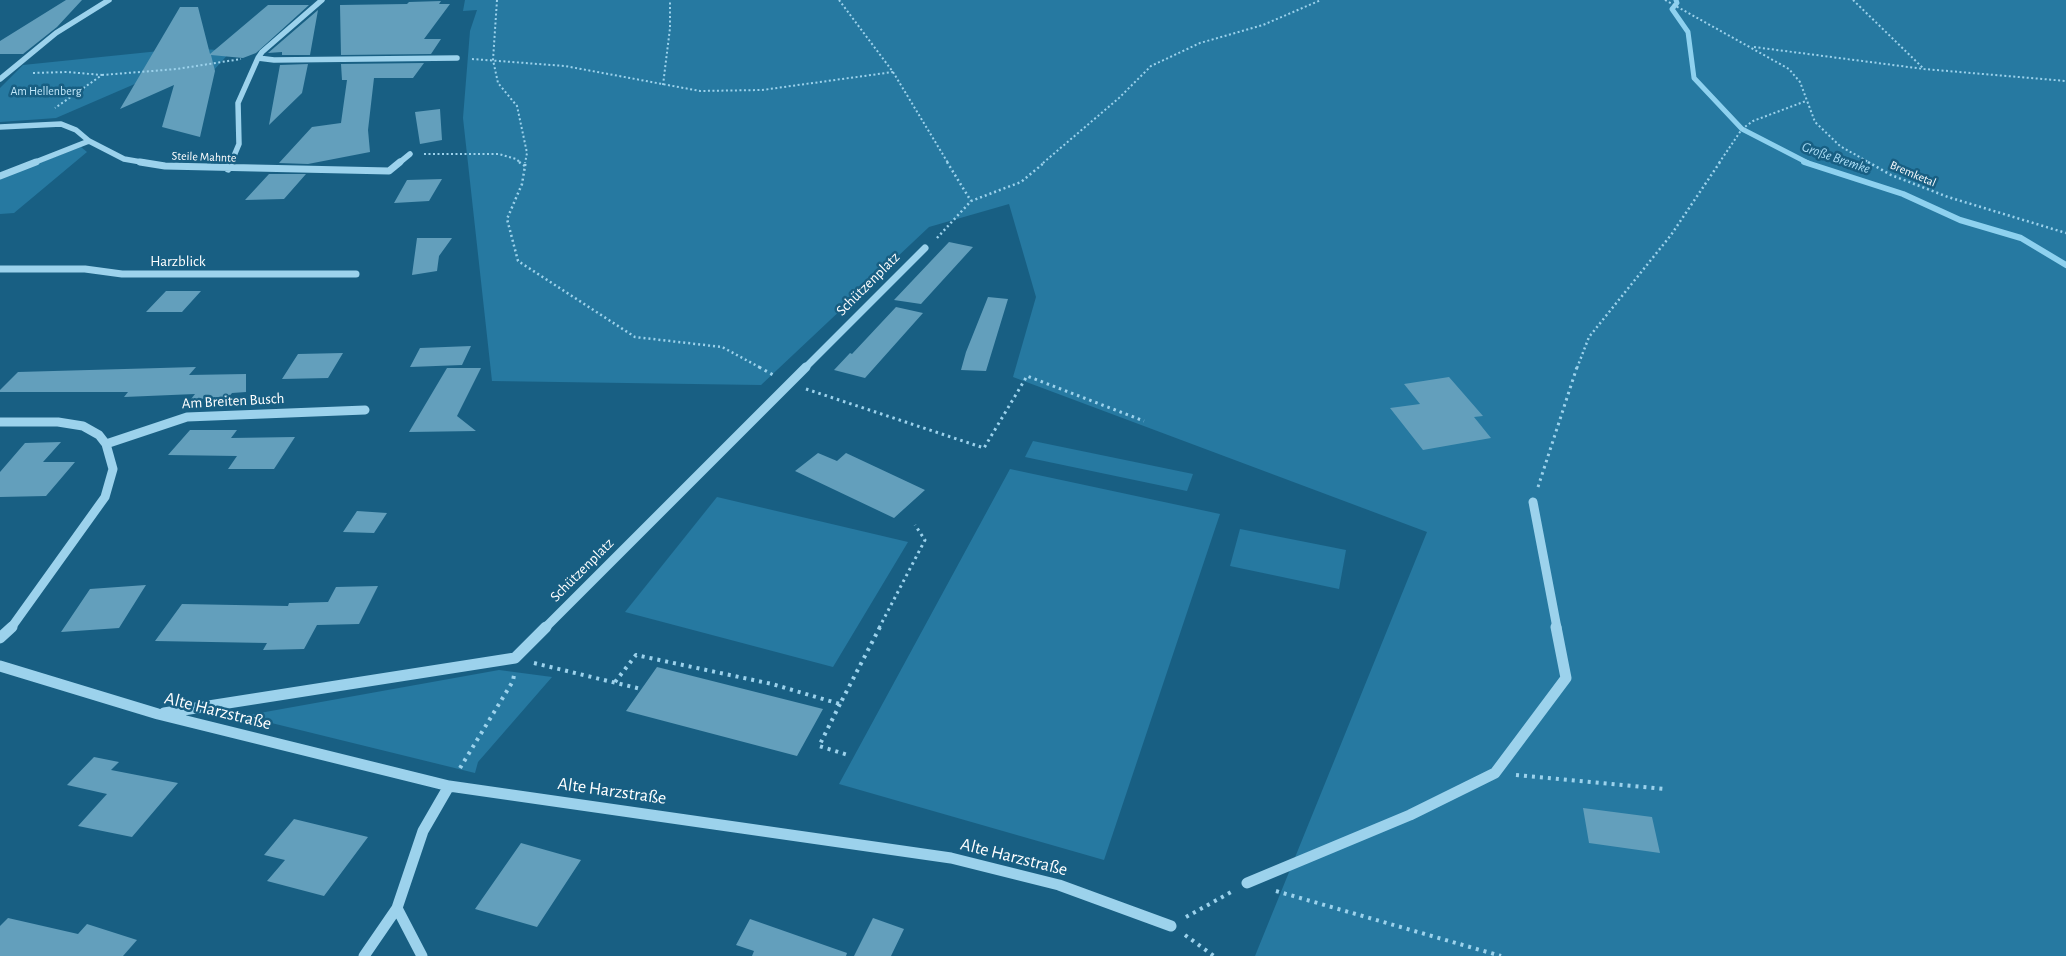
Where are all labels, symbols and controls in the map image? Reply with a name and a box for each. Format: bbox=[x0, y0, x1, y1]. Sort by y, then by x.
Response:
park label: Am Hellenberg bbox=[11, 84, 81, 98]
water label: Große Bremke bbox=[1800, 138, 1872, 178]
street label: Steile Mahnte bbox=[171, 149, 237, 165]
street label: Bremketal bbox=[1888, 158, 1938, 190]
street label: Schützenplatz bbox=[832, 248, 904, 320]
street label: Harzblick bbox=[150, 252, 206, 270]
street label: Am Breiten Busch bbox=[181, 389, 285, 413]
street label: Schützenplatz bbox=[546, 534, 618, 606]
street label: Alte Harzstraße bbox=[162, 687, 274, 735]
street label: Alte Harzstraße bbox=[556, 773, 668, 809]
street label: Alte Harzstraße bbox=[958, 833, 1070, 881]

